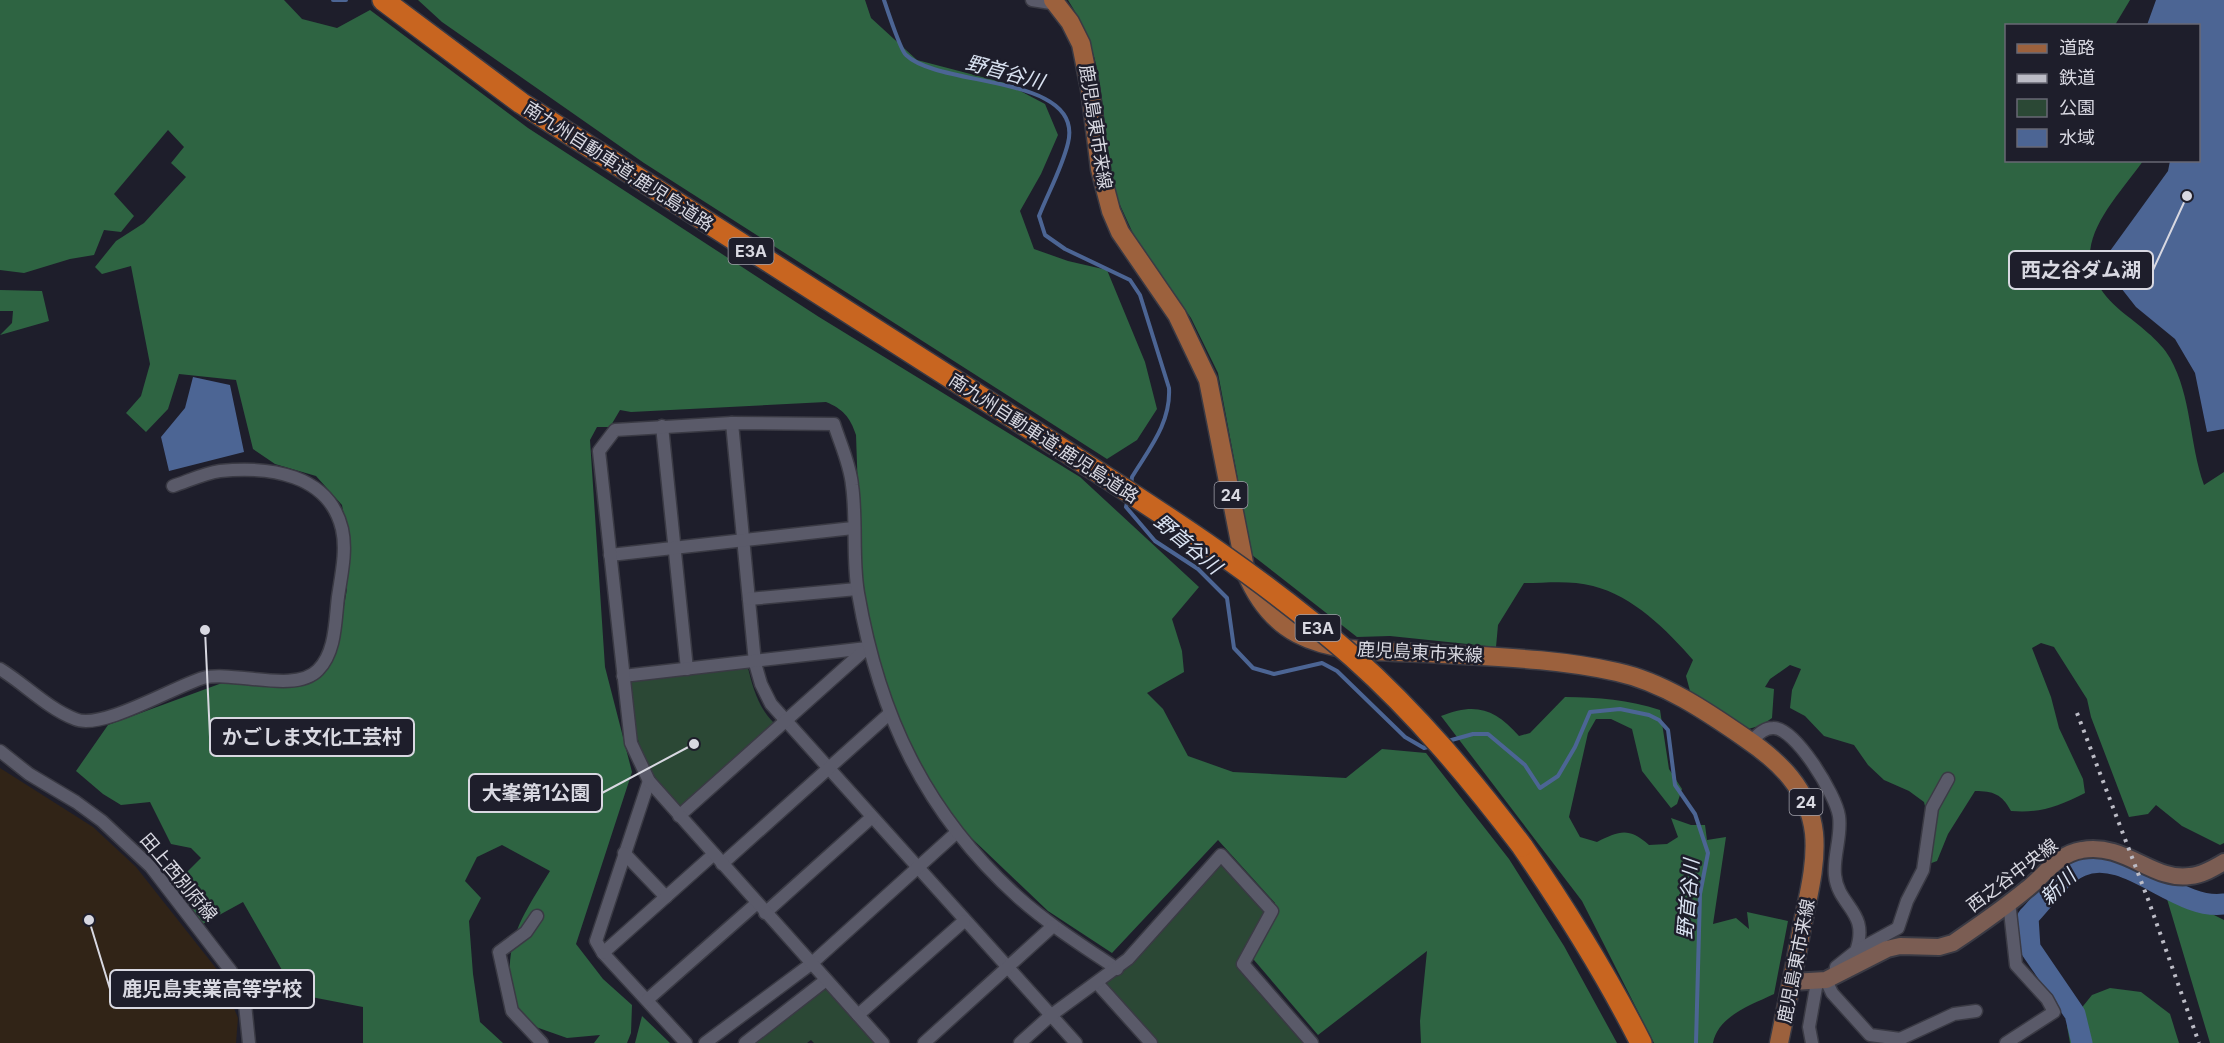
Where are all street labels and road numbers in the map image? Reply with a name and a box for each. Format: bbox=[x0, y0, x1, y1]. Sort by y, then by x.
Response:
street label: 鹿児島東市来線 bbox=[1076, 63, 1116, 191]
street label: 南九州自動車道;鹿児島道路 bbox=[520, 97, 718, 235]
road number: E3A bbox=[728, 238, 774, 264]
street label: 南九州自動車道;鹿児島道路 bbox=[945, 369, 1143, 507]
road number: 24 bbox=[1214, 482, 1248, 508]
road number: E3A bbox=[1296, 615, 1340, 641]
street label: 鹿児島東市来線 bbox=[1357, 638, 1483, 666]
road number: 24 bbox=[1790, 789, 1822, 815]
street label: 田上西別府線 bbox=[136, 829, 222, 925]
street label: 西之谷中央線 bbox=[1963, 834, 2061, 916]
street label: 鹿児島東市来線 bbox=[1774, 897, 1818, 1025]

